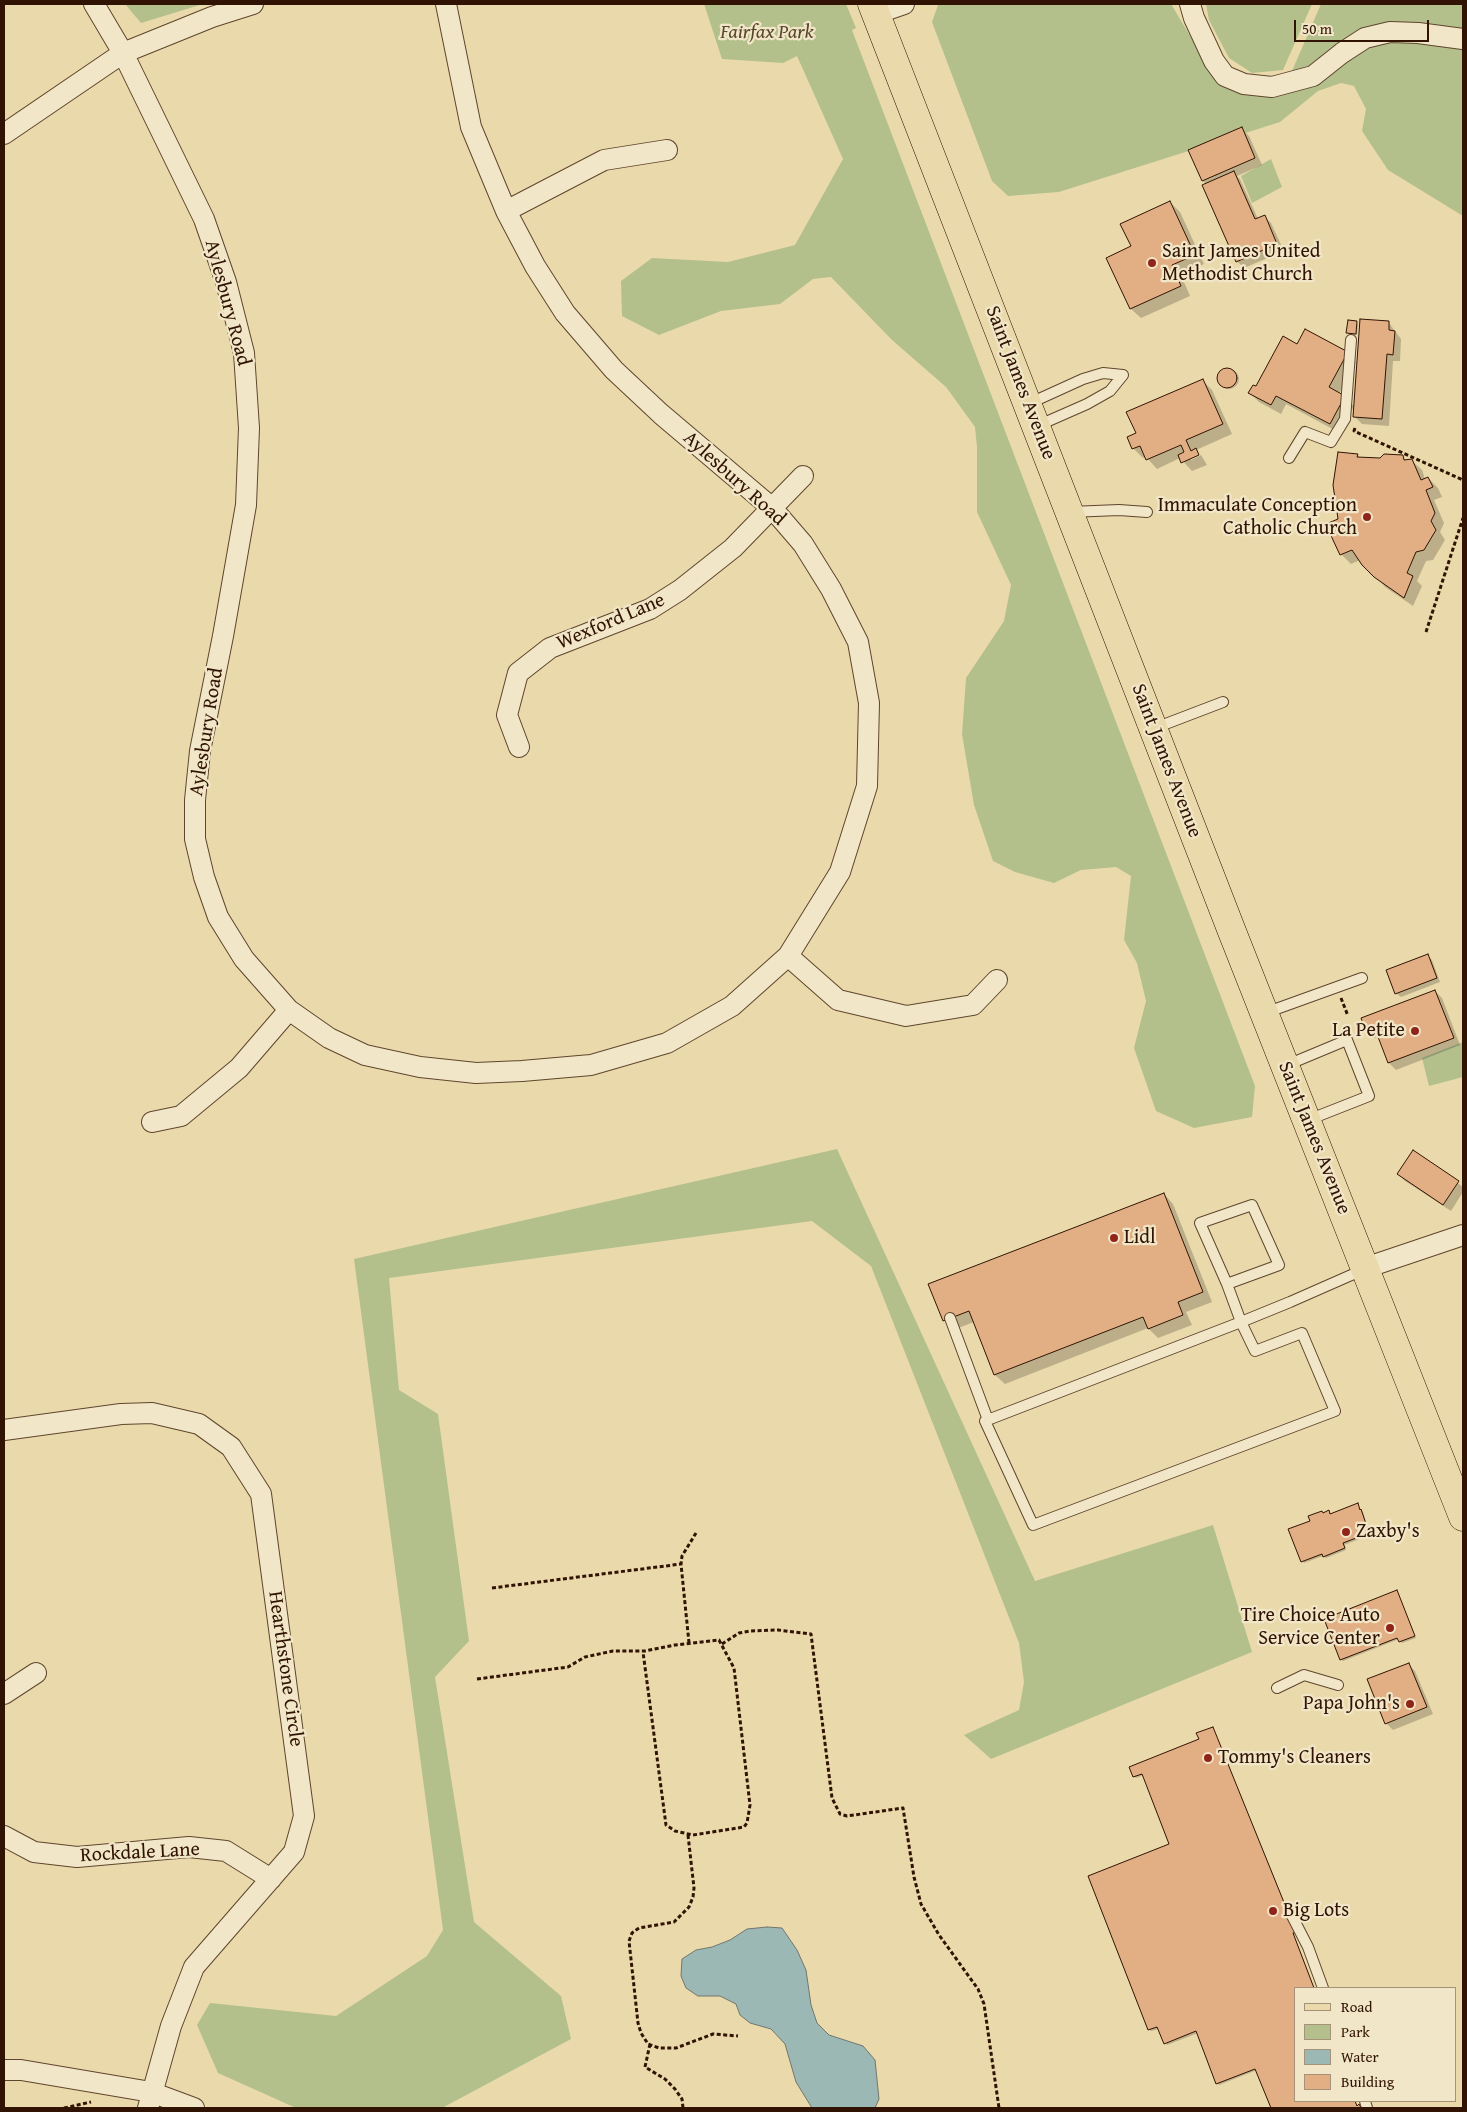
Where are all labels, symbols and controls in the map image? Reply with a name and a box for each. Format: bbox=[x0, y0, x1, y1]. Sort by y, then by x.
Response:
scale bar bbox=[1297, 10, 1432, 42]
text: 50 m bbox=[1302, 18, 1332, 39]
park label: Fairfax Park bbox=[720, 21, 814, 45]
street label: Aylesbury Road bbox=[199, 237, 255, 369]
place label: Saint James United Methodist Church bbox=[1162, 240, 1320, 287]
marker: Saint James United Methodist Church bbox=[1146, 257, 1158, 269]
street label: Saint James Avenue bbox=[980, 303, 1060, 463]
street label: Aylesbury Road bbox=[678, 427, 790, 531]
place label: Immaculate Conception Catholic Church bbox=[1158, 494, 1357, 541]
marker: Immaculate Conception Catholic Church bbox=[1361, 511, 1373, 523]
street label: Wexford Lane bbox=[553, 588, 669, 656]
street label: Aylesbury Road bbox=[185, 666, 229, 798]
street label: Saint James Avenue bbox=[1126, 681, 1206, 841]
place label: La Petite bbox=[1332, 1019, 1405, 1043]
marker: La Petite bbox=[1409, 1025, 1421, 1037]
street label: Saint James Avenue bbox=[1272, 1058, 1356, 1218]
place label: Lidl bbox=[1124, 1226, 1156, 1250]
marker: Lidl bbox=[1108, 1232, 1120, 1244]
place label: Zaxby's bbox=[1356, 1520, 1420, 1544]
marker: Zaxby's bbox=[1340, 1526, 1352, 1538]
street label: Hearthstone Circle bbox=[262, 1590, 308, 1748]
place label: Tire Choice Auto Service Center bbox=[1241, 1604, 1380, 1651]
marker: Tire Choice Auto Service Center bbox=[1384, 1622, 1396, 1634]
place label: Papa John's bbox=[1303, 1692, 1400, 1716]
marker: Papa John's bbox=[1404, 1698, 1416, 1710]
place label: Tommy's Cleaners bbox=[1218, 1746, 1371, 1770]
marker: Tommy's Cleaners bbox=[1202, 1752, 1214, 1764]
street label: Rockdale Lane bbox=[80, 1838, 200, 1868]
place label: Big Lots bbox=[1283, 1899, 1349, 1923]
marker: Big Lots bbox=[1267, 1905, 1279, 1917]
legend bbox=[1294, 1987, 1457, 2102]
text: Road bbox=[1341, 1996, 1372, 2017]
text: Park bbox=[1341, 2021, 1370, 2042]
text: Water bbox=[1341, 2046, 1379, 2067]
text: Building bbox=[1341, 2071, 1394, 2092]

